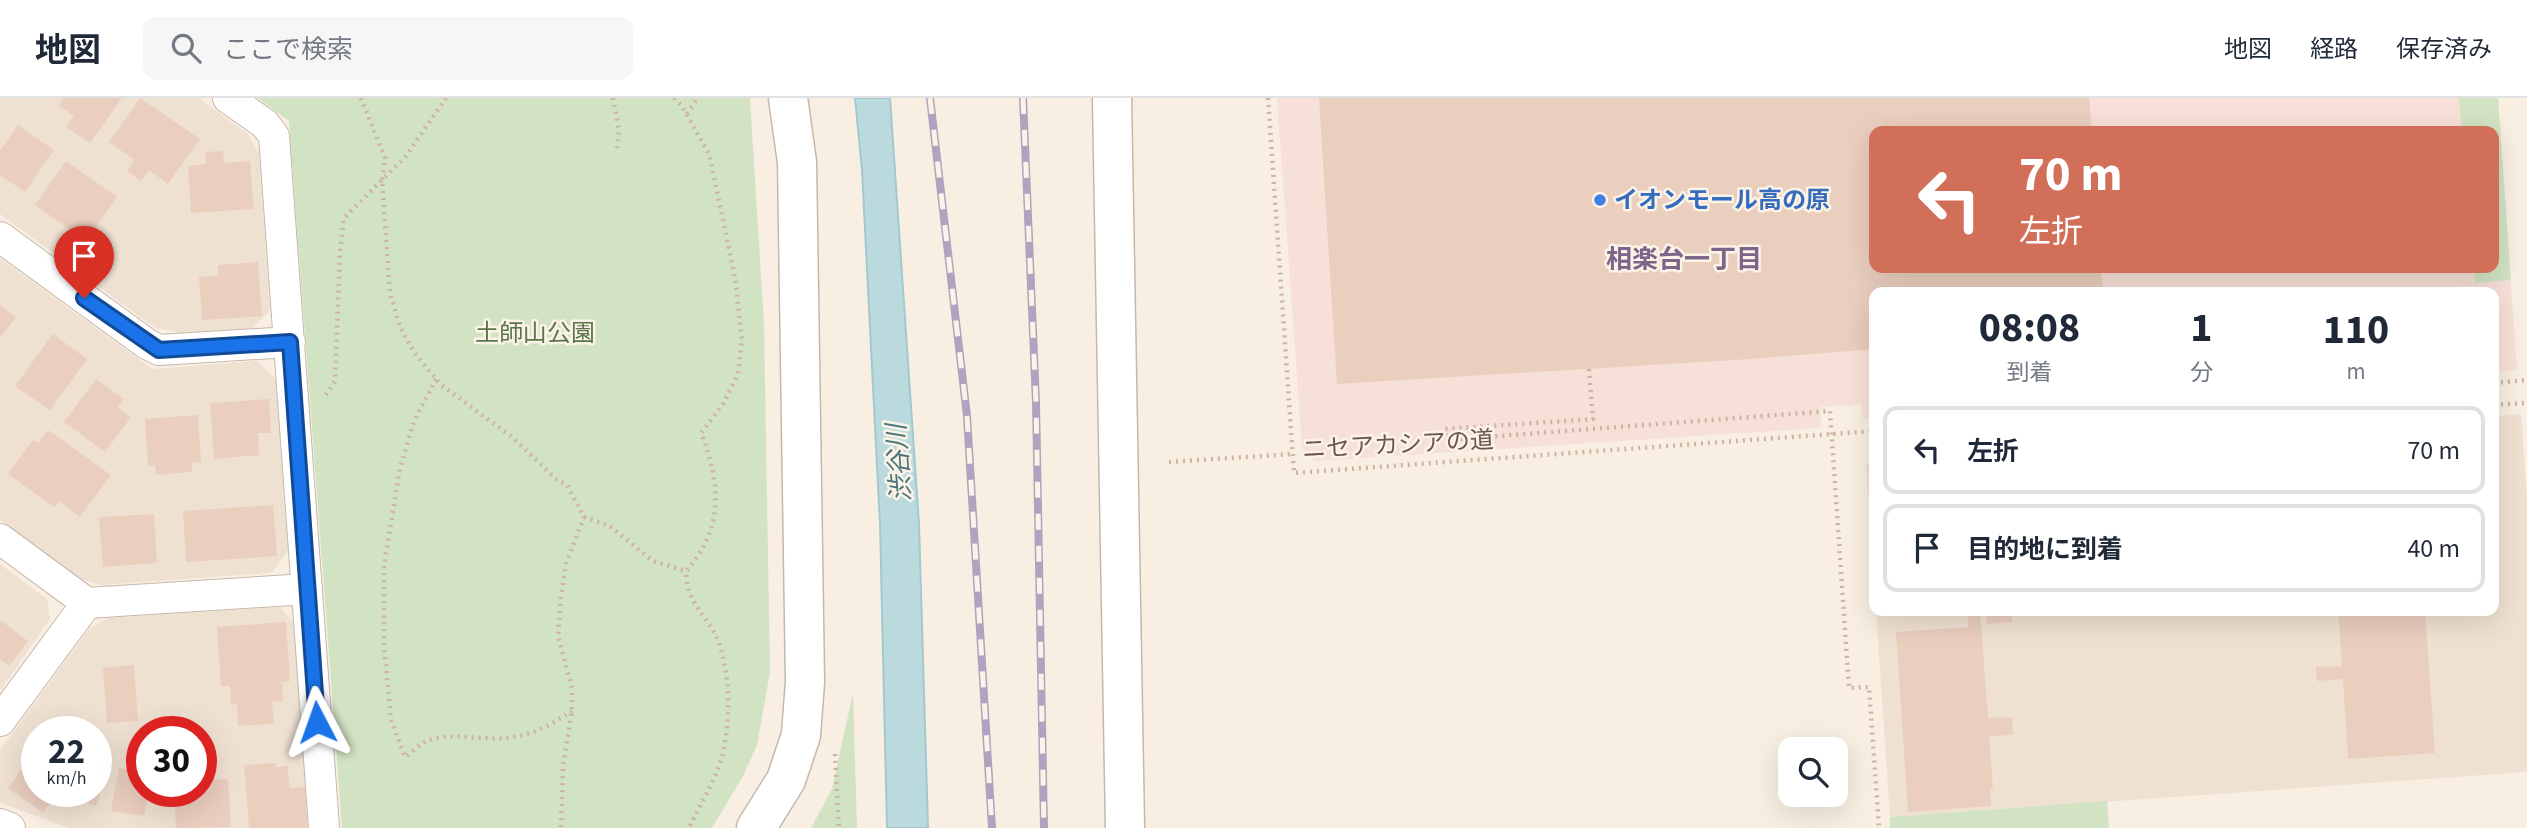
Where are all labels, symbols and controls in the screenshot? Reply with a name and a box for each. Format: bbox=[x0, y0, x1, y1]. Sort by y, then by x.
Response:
search box bbox=[143, 17, 633, 80]
text: 地図 bbox=[35, 27, 101, 74]
icon: search bbox=[167, 29, 205, 67]
text: ここで検索 bbox=[223, 31, 353, 68]
text: 地図 bbox=[2224, 32, 2272, 67]
text: 経路 bbox=[2310, 32, 2358, 67]
text: 保存済み bbox=[2396, 32, 2492, 67]
text: 70 m bbox=[2019, 140, 2123, 210]
icon: left bbox=[1904, 154, 1995, 245]
place label: イオンモール高の原 bbox=[1614, 183, 1830, 218]
marker: イオンモール高の原 bbox=[1592, 192, 1608, 208]
text: 左折 bbox=[2019, 209, 2083, 255]
pin bbox=[54, 226, 114, 298]
icon: arrive bbox=[65, 237, 103, 275]
district label: 相楽台一丁目 bbox=[1606, 241, 1762, 278]
text: 08:08 bbox=[1979, 298, 2080, 358]
text: 1 bbox=[2190, 298, 2212, 358]
text: 110 bbox=[2323, 300, 2389, 360]
park label: 土師山公園 bbox=[475, 316, 595, 351]
text: m bbox=[2346, 355, 2365, 388]
text: 到着 bbox=[2006, 356, 2052, 389]
text: 分 bbox=[2190, 356, 2213, 389]
water label: 渋谷川 bbox=[878, 420, 920, 503]
street label: ニセアカシアの道 bbox=[1301, 422, 1495, 468]
icon: left bbox=[1908, 431, 1946, 469]
text: 70 m bbox=[2407, 432, 2460, 469]
text: 左折 bbox=[1967, 433, 2019, 470]
icon: arrive bbox=[1908, 529, 1946, 567]
text: 40 m bbox=[2407, 530, 2460, 567]
text: 目的地に到着 bbox=[1967, 531, 2123, 568]
position arrow bbox=[280, 685, 354, 759]
speed limit sign: 30 bbox=[126, 716, 217, 807]
text: 22 bbox=[48, 727, 85, 777]
map controls bbox=[1778, 737, 1848, 807]
button: search bbox=[1778, 737, 1848, 807]
text: km/h bbox=[47, 766, 86, 791]

